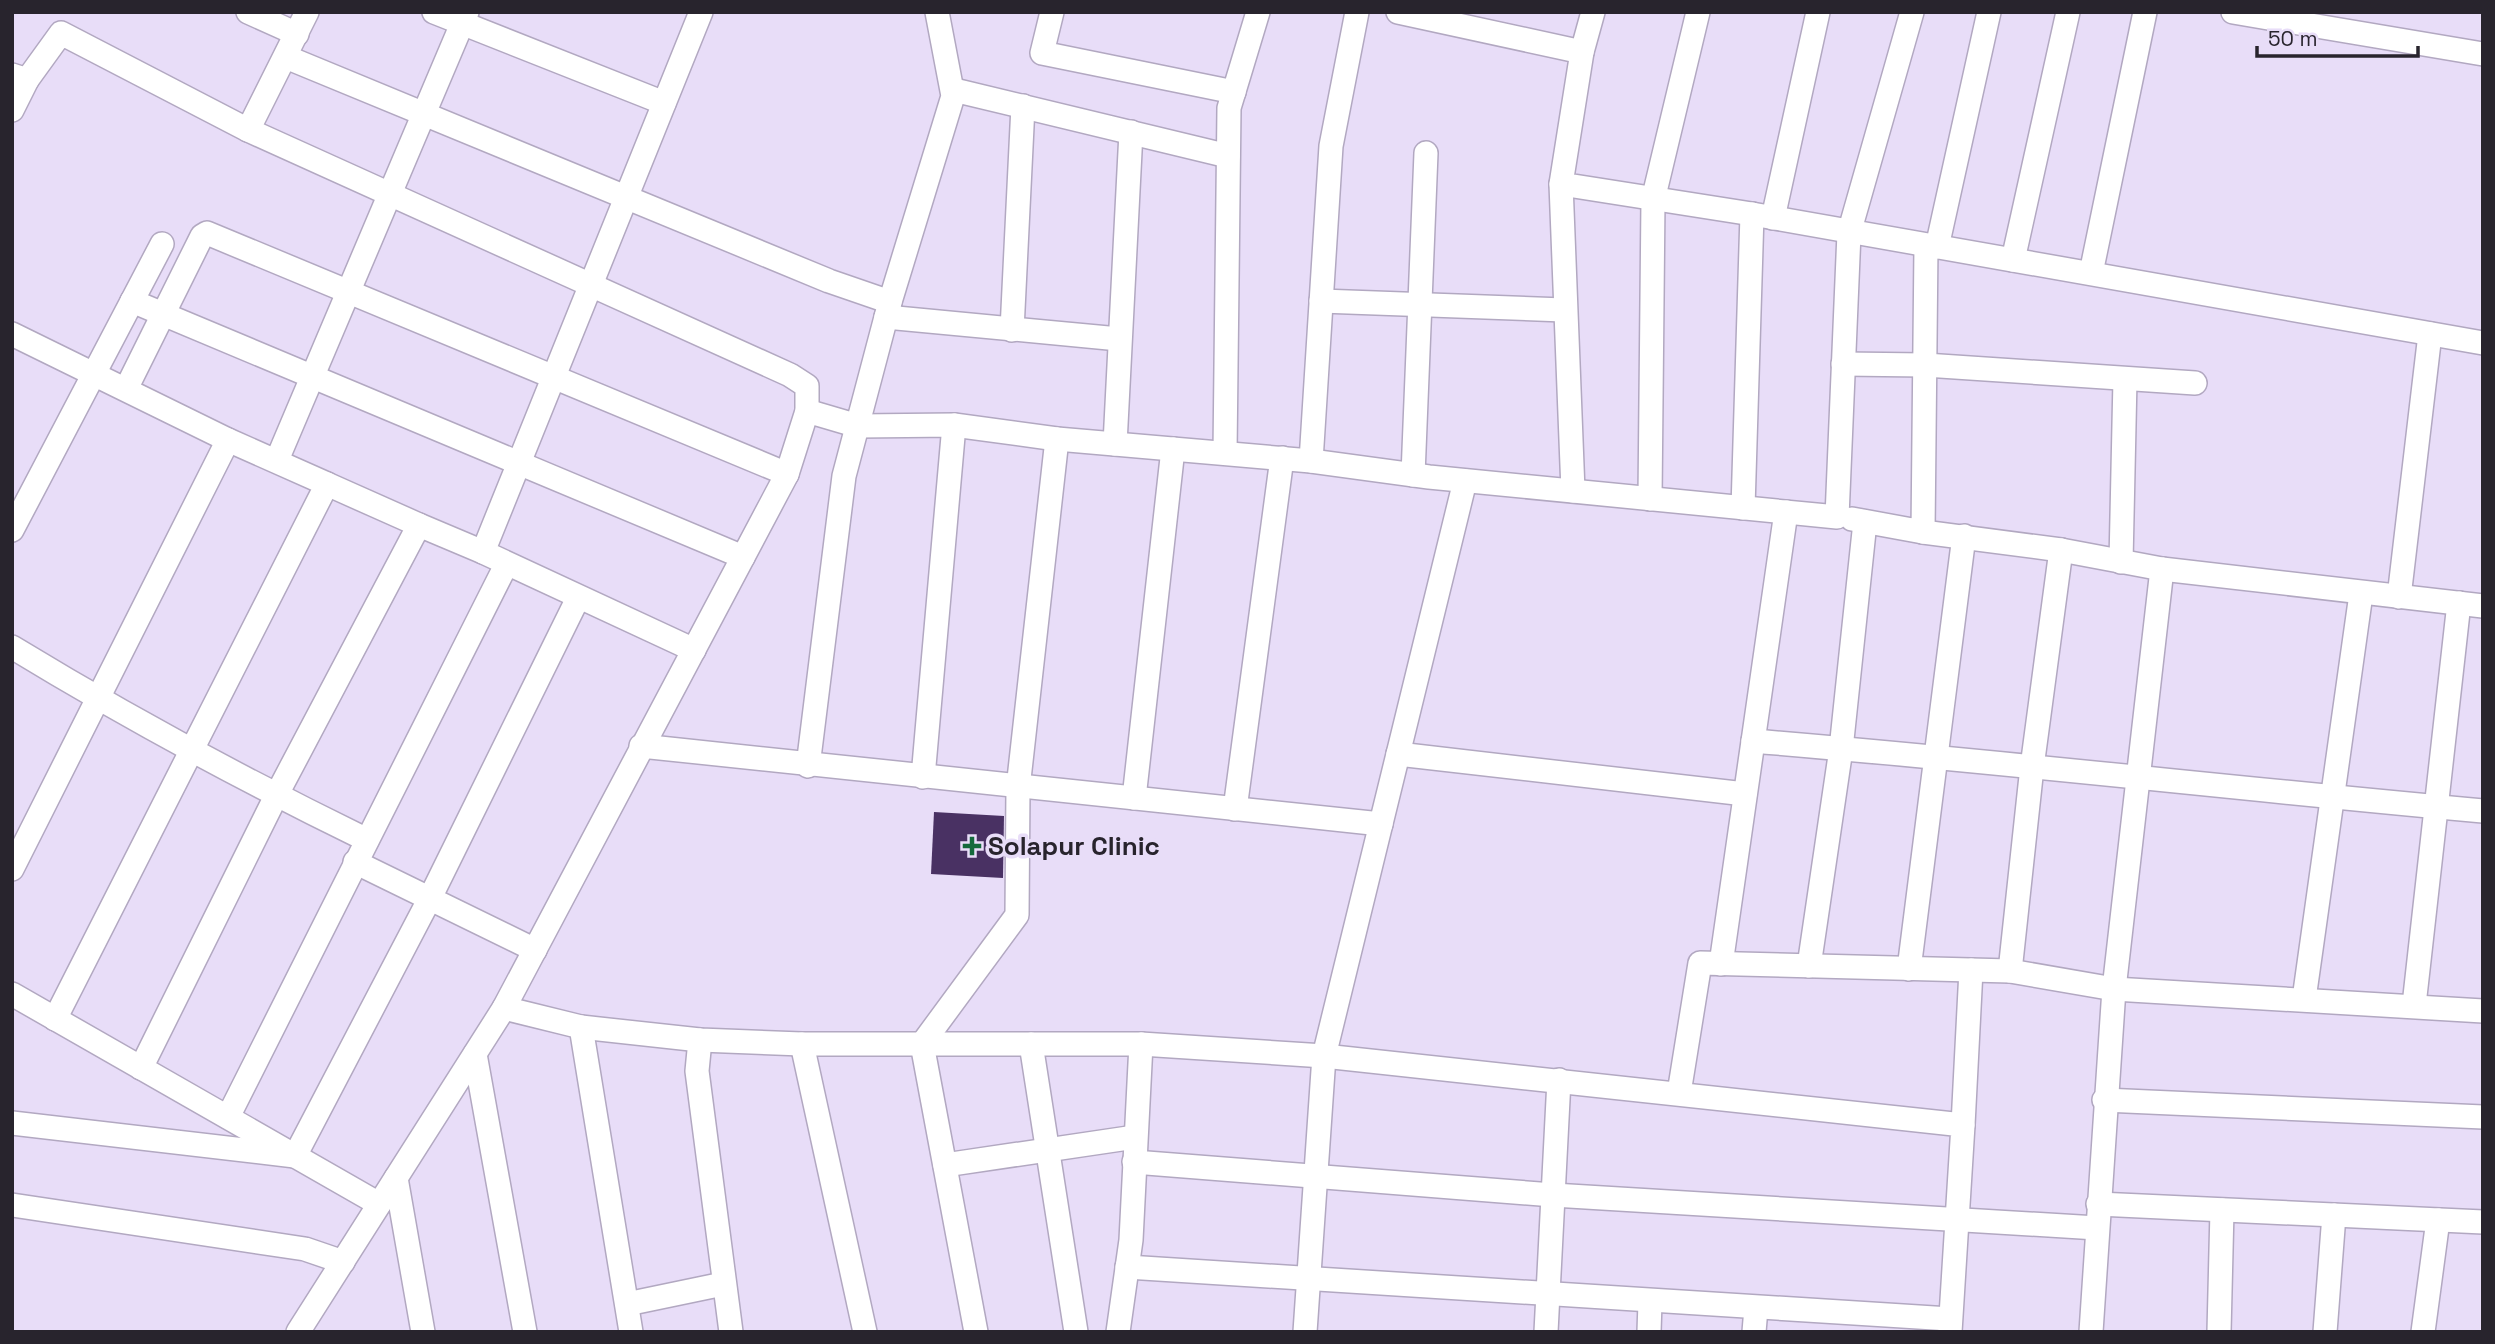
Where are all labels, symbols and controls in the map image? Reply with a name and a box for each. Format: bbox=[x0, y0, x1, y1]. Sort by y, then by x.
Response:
scale bar bbox=[2257, 14, 2418, 58]
text: 50 m bbox=[2268, 25, 2318, 52]
place label: Solapur Clinic bbox=[988, 829, 1160, 863]
marker: Solapur Clinic bbox=[962, 836, 982, 856]

